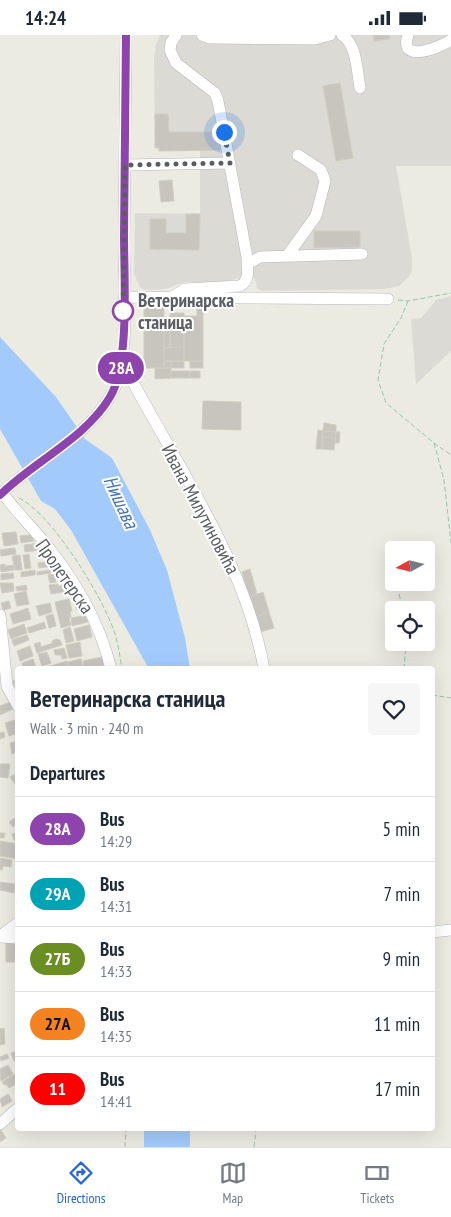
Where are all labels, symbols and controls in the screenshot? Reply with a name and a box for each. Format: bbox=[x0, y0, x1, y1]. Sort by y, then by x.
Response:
text: 14:24 bbox=[25, 6, 66, 30]
your location bbox=[212, 120, 237, 145]
place label: Ветеринарска станица bbox=[138, 288, 234, 334]
marker: Ветеринарска станица bbox=[112, 300, 134, 322]
line badge: 28А bbox=[92, 352, 150, 384]
text: 28А bbox=[108, 356, 134, 379]
street label: Ивана Милутиновића bbox=[157, 440, 245, 578]
water label: Нишава bbox=[98, 471, 145, 534]
street label: Пролетерска bbox=[31, 534, 99, 618]
north arrow bbox=[385, 541, 435, 591]
map controls bbox=[385, 541, 435, 651]
button: locate bbox=[385, 601, 435, 651]
text: Ветеринарска станица bbox=[30, 683, 225, 714]
button: heart bbox=[368, 683, 420, 735]
text: Walk · 3 min · 240 m bbox=[30, 718, 143, 738]
text: Departures bbox=[30, 761, 105, 785]
text: Bus bbox=[100, 807, 124, 831]
text: 28А bbox=[44, 817, 71, 840]
text: 5 min bbox=[383, 817, 420, 841]
text: 14:29 bbox=[100, 831, 132, 851]
text: Bus bbox=[100, 872, 124, 896]
text: 29А bbox=[44, 882, 71, 905]
text: 7 min bbox=[383, 882, 420, 906]
text: 14:31 bbox=[100, 896, 132, 916]
text: Bus bbox=[100, 937, 124, 961]
text: 27Б bbox=[45, 947, 70, 970]
text: 9 min bbox=[383, 947, 420, 971]
text: 14:33 bbox=[100, 961, 132, 981]
text: Bus bbox=[100, 1002, 124, 1026]
text: 27А bbox=[44, 1012, 71, 1035]
text: 11 min bbox=[374, 1012, 420, 1036]
text: 14:35 bbox=[100, 1026, 132, 1046]
text: Bus bbox=[100, 1067, 124, 1091]
text: 11 bbox=[49, 1077, 66, 1100]
text: 17 min bbox=[375, 1077, 420, 1101]
text: 14:41 bbox=[100, 1091, 132, 1111]
tab: Directions bbox=[57, 1159, 105, 1207]
tab: Map bbox=[219, 1159, 247, 1207]
tab: Tickets bbox=[360, 1159, 394, 1207]

